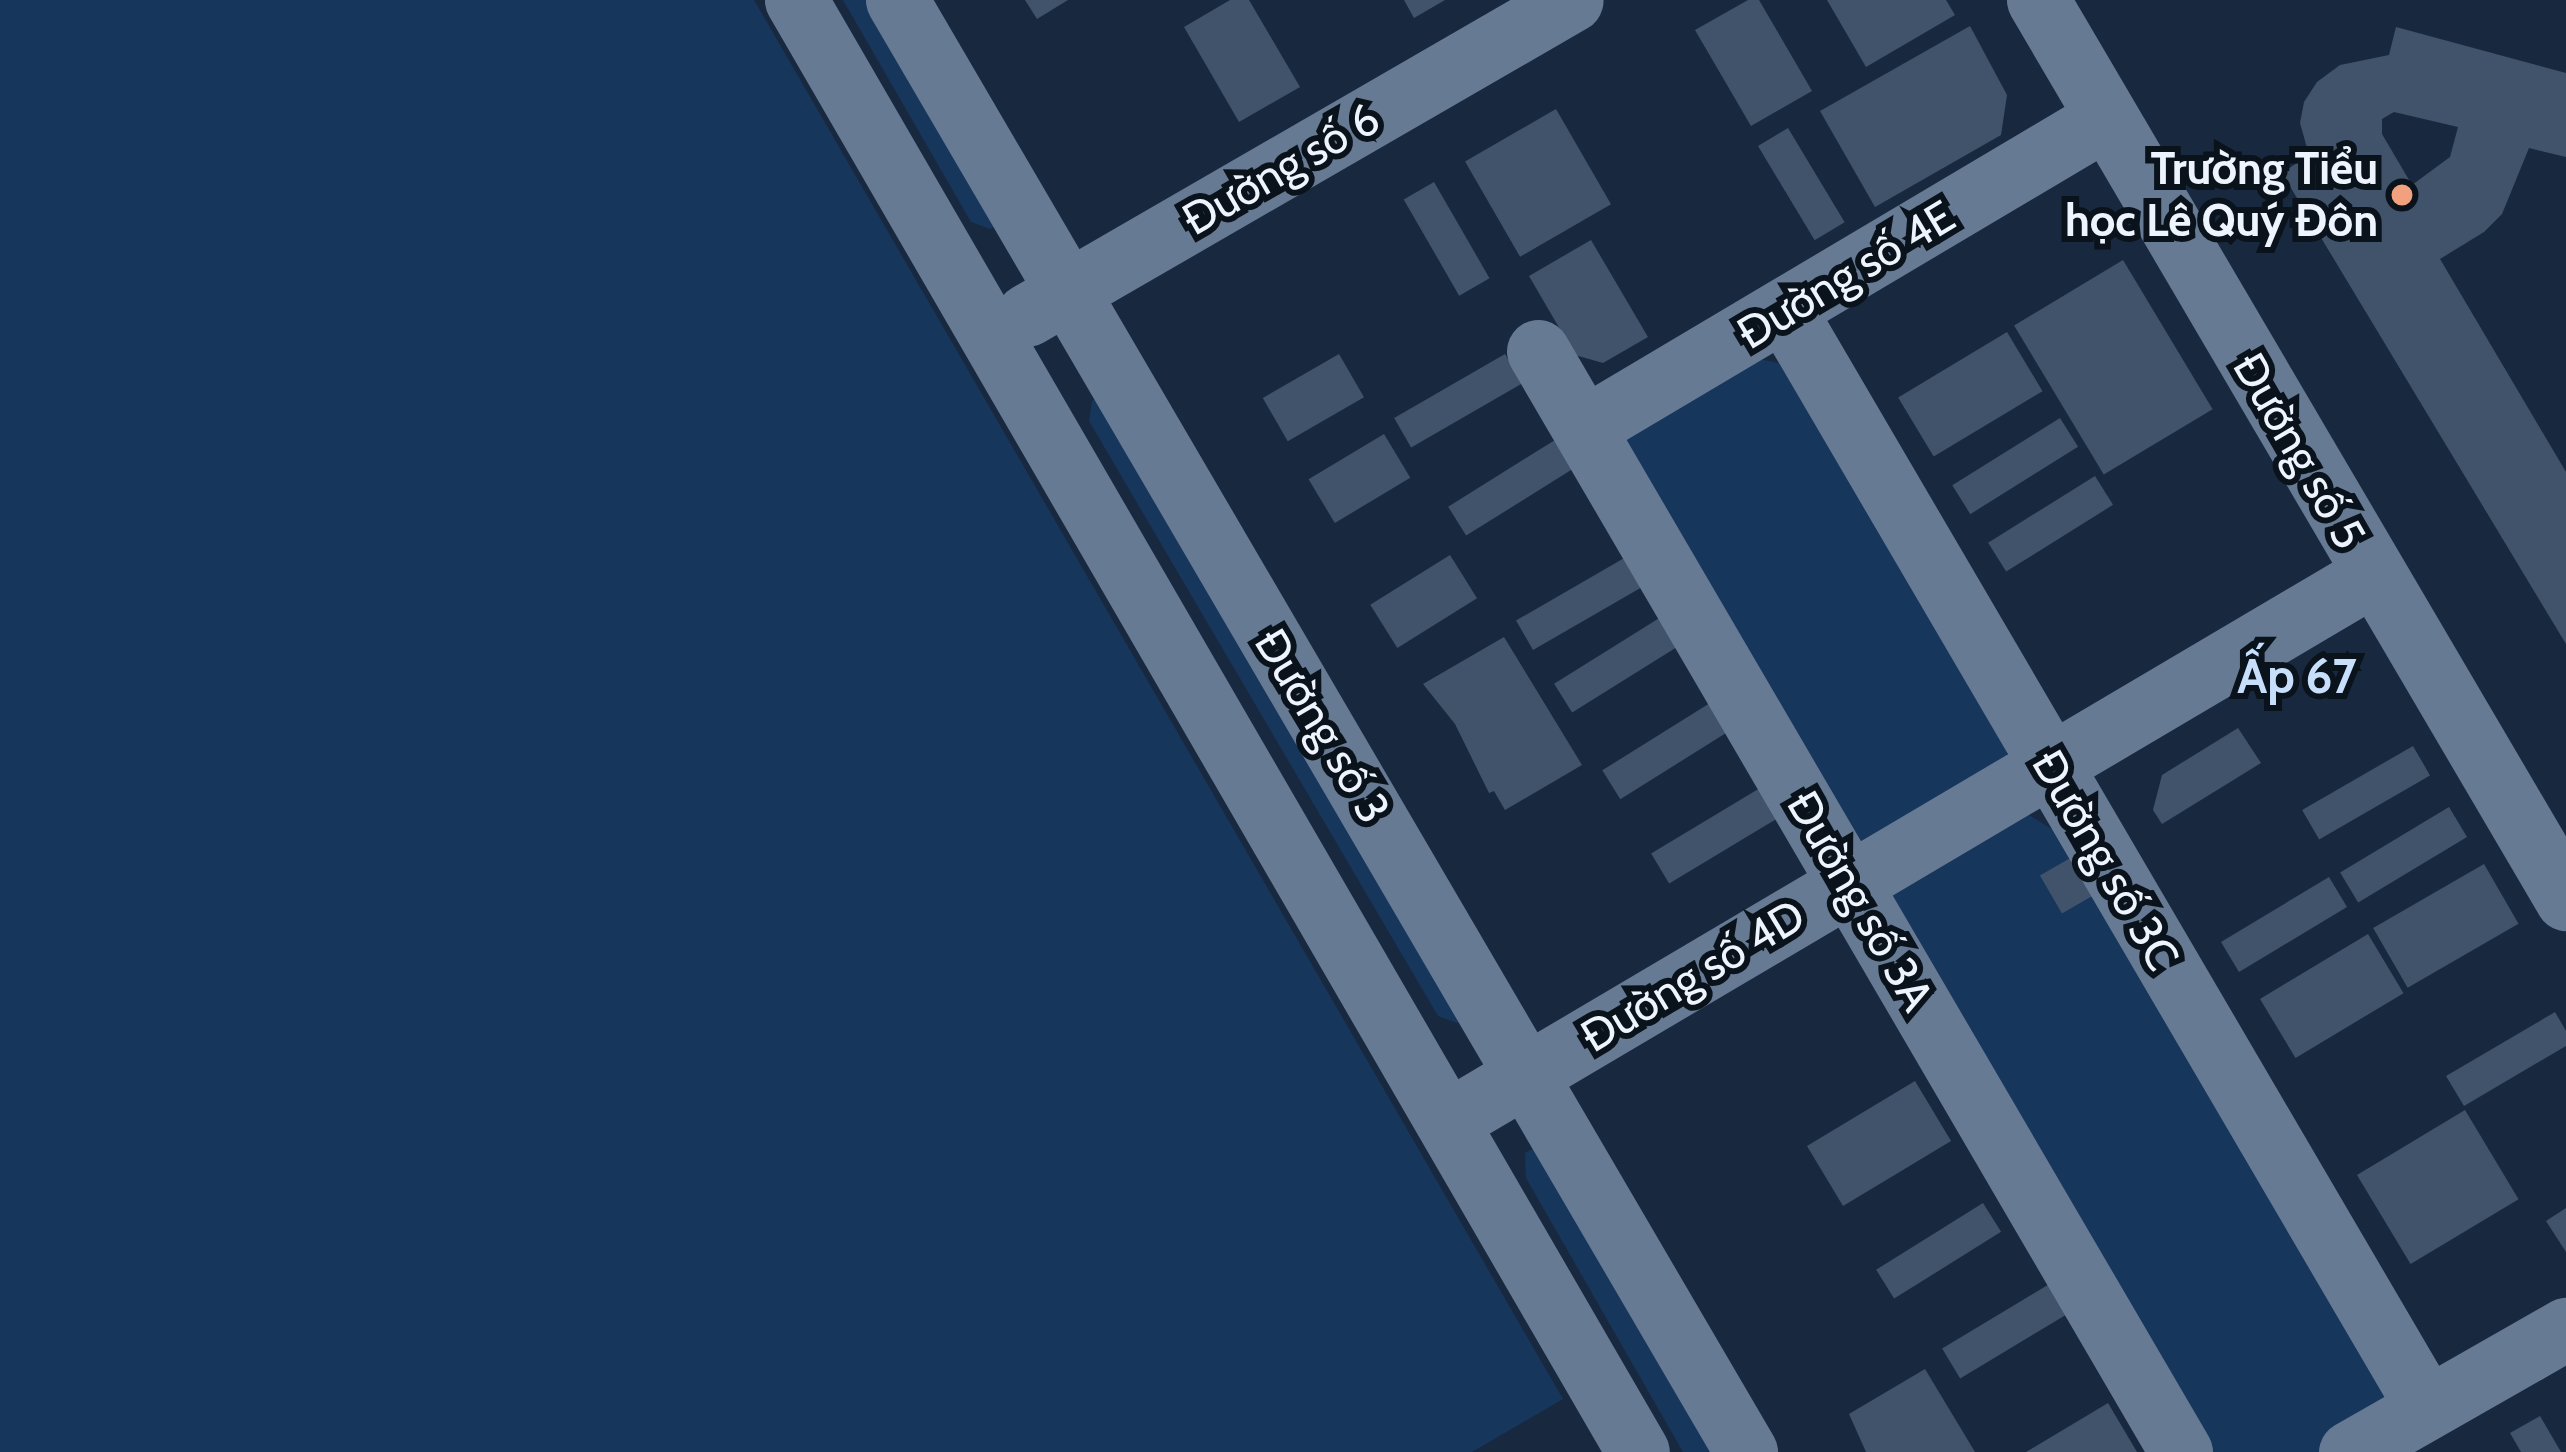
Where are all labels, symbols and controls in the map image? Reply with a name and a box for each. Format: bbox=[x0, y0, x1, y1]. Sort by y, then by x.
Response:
street label: Đường số 6 bbox=[1173, 91, 1389, 247]
place label: Trường Tiểu học Lê Quý Đôn bbox=[2065, 142, 2378, 248]
marker: Trường Tiểu học Lê Quý Đôn bbox=[2389, 182, 2415, 208]
street label: Đường số 4E bbox=[1728, 189, 1964, 361]
street label: Đường số 5 bbox=[2221, 344, 2377, 558]
street label: Đường số 3 bbox=[1243, 619, 1401, 833]
district label: Ấp 67 bbox=[2237, 648, 2357, 706]
street label: Đường số 3C bbox=[2021, 741, 2189, 979]
street label: Đường số 3A bbox=[1776, 782, 1944, 1020]
street label: Đường số 4D bbox=[1571, 888, 1815, 1064]

